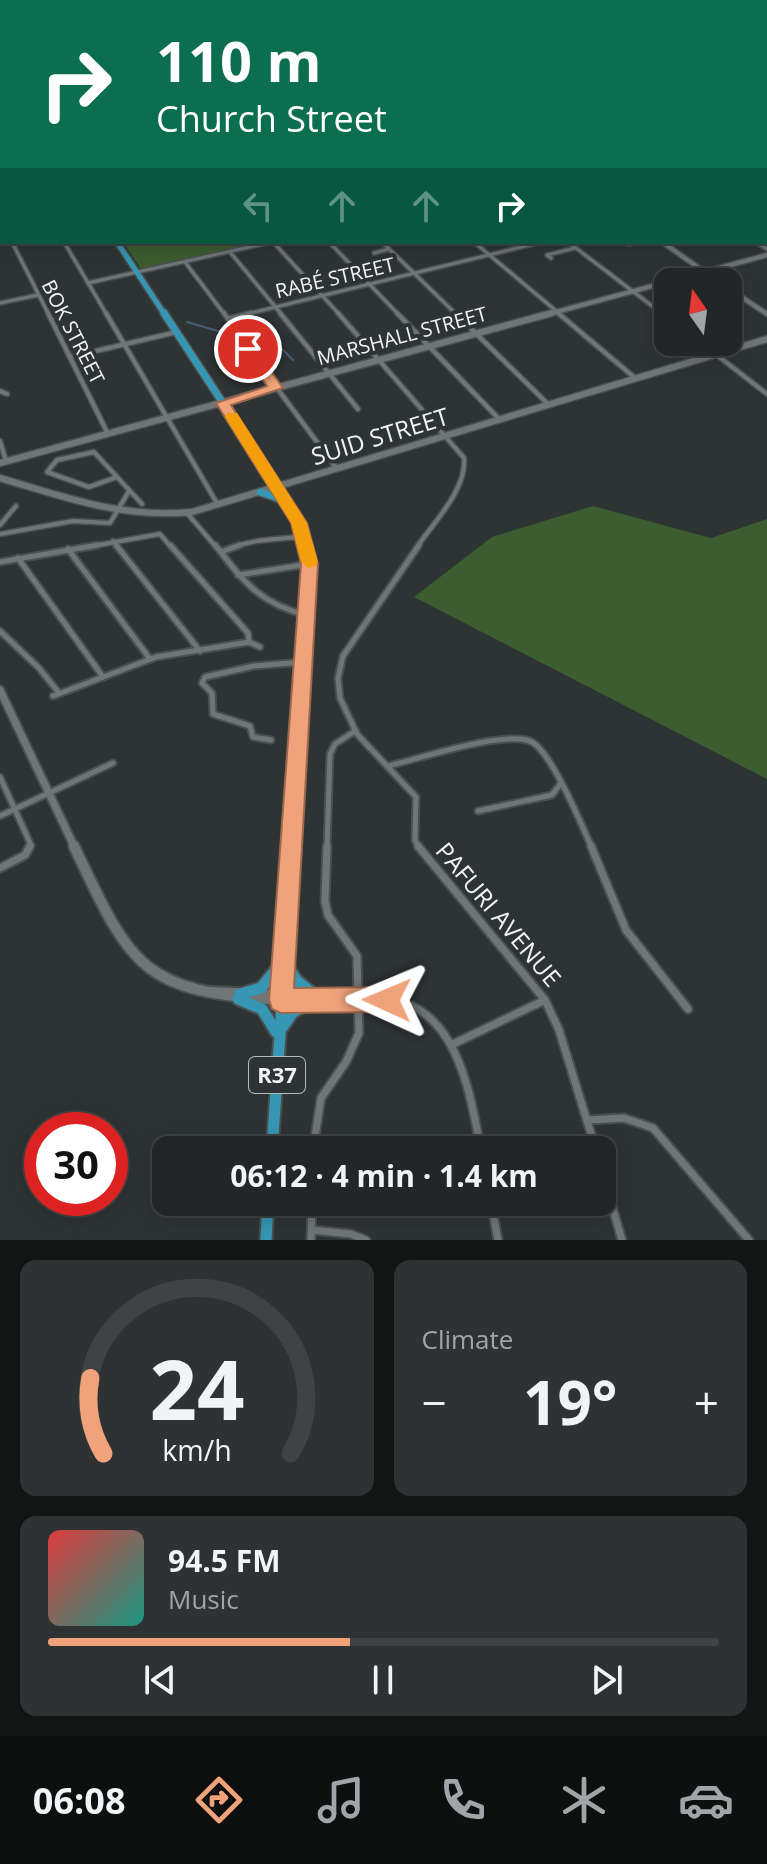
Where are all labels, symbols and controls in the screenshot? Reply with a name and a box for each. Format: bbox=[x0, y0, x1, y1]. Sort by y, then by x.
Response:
text: 110 m bbox=[156, 22, 322, 98]
icon: right bbox=[24, 32, 128, 136]
text: Church Street bbox=[156, 94, 387, 143]
icon: left bbox=[236, 184, 280, 228]
icon: ahead bbox=[320, 184, 364, 228]
icon: ahead bbox=[404, 184, 448, 228]
icon: right bbox=[488, 184, 532, 228]
street label: RABÉ STREET bbox=[273, 251, 397, 304]
north arrow bbox=[654, 268, 742, 356]
map controls bbox=[654, 268, 742, 356]
street label: BOK STREET bbox=[36, 275, 111, 388]
street label: MARSHALL STREET bbox=[314, 300, 490, 371]
pin bbox=[214, 315, 282, 383]
icon: arrive bbox=[226, 327, 270, 371]
street label: SUID STREET bbox=[307, 399, 452, 472]
street label: PAFURI AVENUE bbox=[429, 835, 569, 993]
position arrow bbox=[345, 958, 429, 1042]
road number: R37 bbox=[249, 1057, 305, 1093]
speed limit sign: 30 bbox=[24, 1112, 128, 1216]
text: 06:12 · 4 min · 1.4 km bbox=[230, 1155, 538, 1196]
text: Climate bbox=[422, 1321, 513, 1357]
text: 24 bbox=[149, 1331, 244, 1444]
text: 19° bbox=[523, 1361, 617, 1443]
text: − bbox=[422, 1372, 447, 1432]
text: + bbox=[694, 1372, 719, 1432]
text: km/h bbox=[162, 1430, 231, 1469]
text: 94.5 FM bbox=[168, 1540, 281, 1581]
text: Music bbox=[168, 1581, 239, 1617]
icon: previous bbox=[138, 1658, 182, 1702]
icon: pause bbox=[361, 1658, 405, 1702]
icon: next bbox=[585, 1658, 629, 1702]
icon: directions bbox=[191, 1772, 247, 1828]
icon: music bbox=[313, 1772, 369, 1828]
icon: phone bbox=[435, 1772, 491, 1828]
icon: climate bbox=[556, 1772, 612, 1828]
icon: car bbox=[678, 1772, 734, 1828]
text: 06:08 bbox=[33, 1776, 125, 1825]

